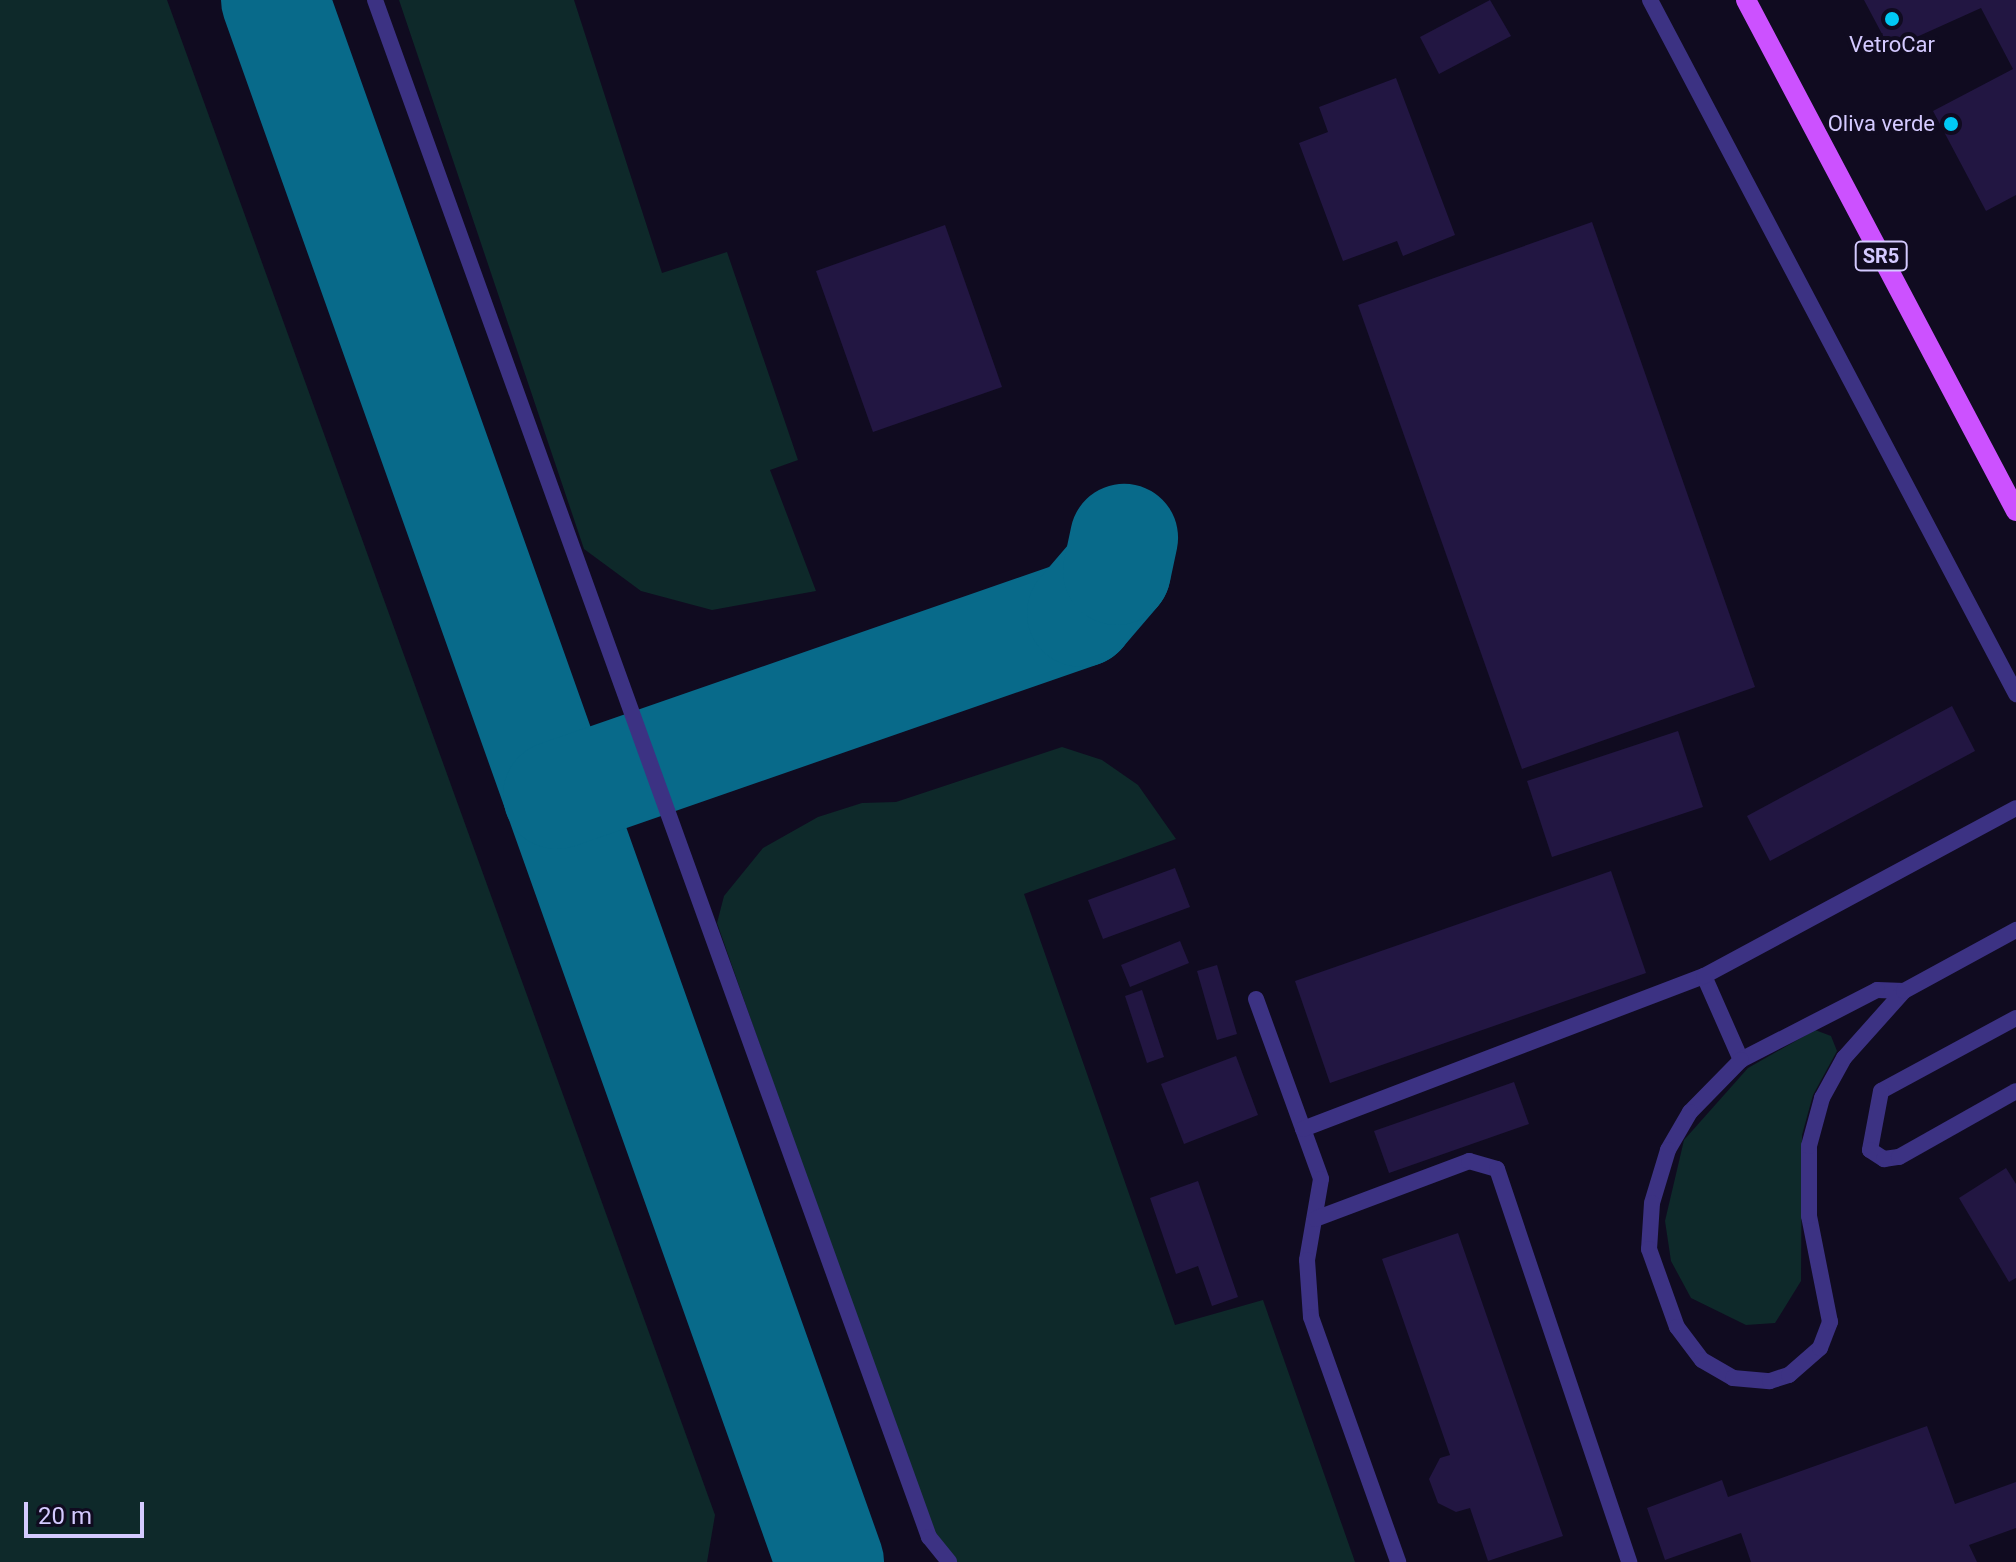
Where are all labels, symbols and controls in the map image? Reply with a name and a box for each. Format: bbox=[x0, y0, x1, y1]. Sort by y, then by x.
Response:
marker: VetroCar bbox=[1883, 10, 1901, 28]
place label: VetroCar bbox=[1849, 32, 1935, 58]
place label: Oliva verde bbox=[1828, 111, 1935, 137]
marker: Oliva verde bbox=[1942, 115, 1960, 133]
road number: SR5 bbox=[1853, 240, 1909, 272]
scale bar bbox=[28, 1486, 148, 1536]
text: 20 m bbox=[38, 1502, 92, 1530]

